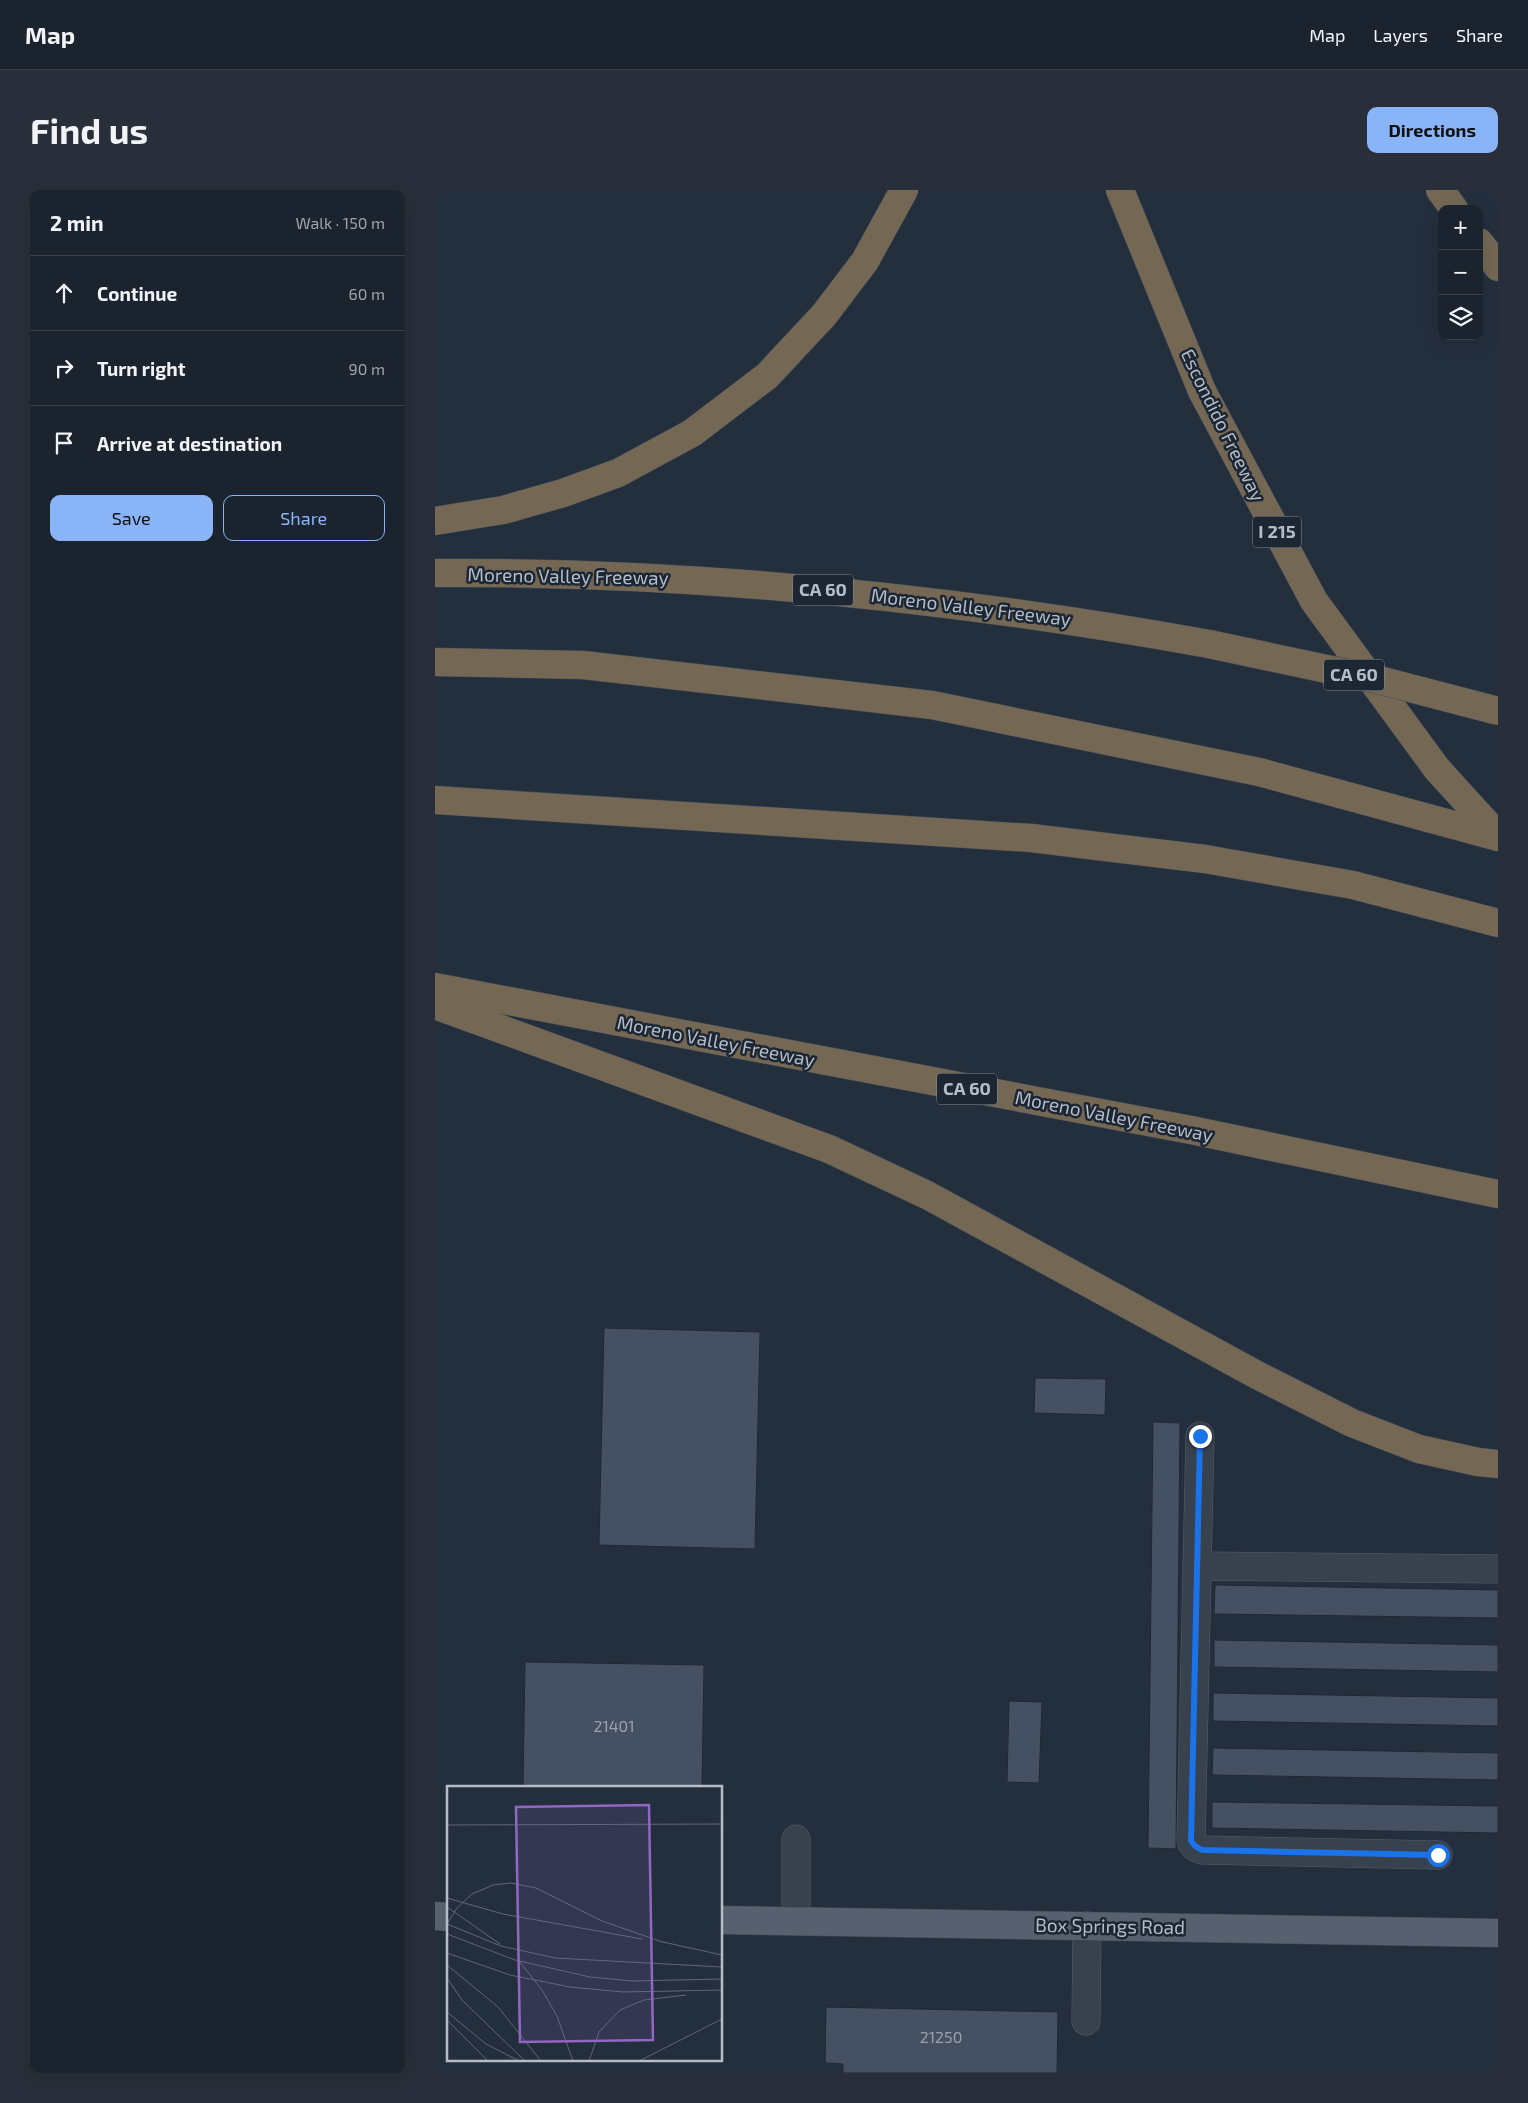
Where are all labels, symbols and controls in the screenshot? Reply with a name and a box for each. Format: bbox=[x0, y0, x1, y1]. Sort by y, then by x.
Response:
text: Map bbox=[25, 20, 75, 49]
text: Map bbox=[1309, 24, 1345, 46]
text: Layers bbox=[1373, 24, 1428, 46]
text: Share bbox=[1456, 24, 1503, 46]
button: Directions bbox=[1367, 107, 1498, 153]
text: Find us bbox=[30, 109, 148, 151]
map controls bbox=[1438, 205, 1483, 340]
button: + bbox=[1438, 205, 1483, 250]
text: 2 min bbox=[50, 210, 104, 235]
text: Walk · 150 m bbox=[295, 213, 385, 232]
button: − bbox=[1438, 250, 1483, 295]
icon: ahead bbox=[50, 279, 78, 307]
text: Continue bbox=[97, 282, 177, 305]
text: 60 m bbox=[349, 284, 385, 303]
button: layers bbox=[1438, 295, 1483, 340]
street label: Escondido Freeway bbox=[1177, 345, 1270, 505]
icon: right bbox=[50, 354, 78, 382]
text: Turn right bbox=[97, 357, 185, 380]
text: 90 m bbox=[349, 359, 385, 378]
icon: arrive bbox=[50, 429, 78, 457]
text: Arrive at destination bbox=[97, 432, 282, 455]
button: Save bbox=[50, 495, 213, 541]
button: Share bbox=[223, 495, 385, 541]
road number: I 215 bbox=[1253, 517, 1301, 548]
street label: Moreno Valley Freeway bbox=[467, 562, 669, 589]
road number: CA 60 bbox=[793, 574, 853, 606]
street label: Moreno Valley Freeway bbox=[870, 583, 1072, 630]
road number: CA 60 bbox=[1324, 660, 1384, 690]
street label: Moreno Valley Freeway bbox=[615, 1010, 817, 1071]
road number: CA 60 bbox=[937, 1074, 997, 1104]
street label: Moreno Valley Freeway bbox=[1013, 1085, 1215, 1146]
route end bbox=[1189, 1425, 1212, 1448]
house number: 21401 bbox=[593, 1716, 635, 1735]
inset map bbox=[447, 1786, 723, 2060]
route start bbox=[1427, 1844, 1450, 1867]
street label: Box Springs Road bbox=[1035, 1913, 1185, 1938]
house number: 21250 bbox=[920, 2027, 962, 2046]

